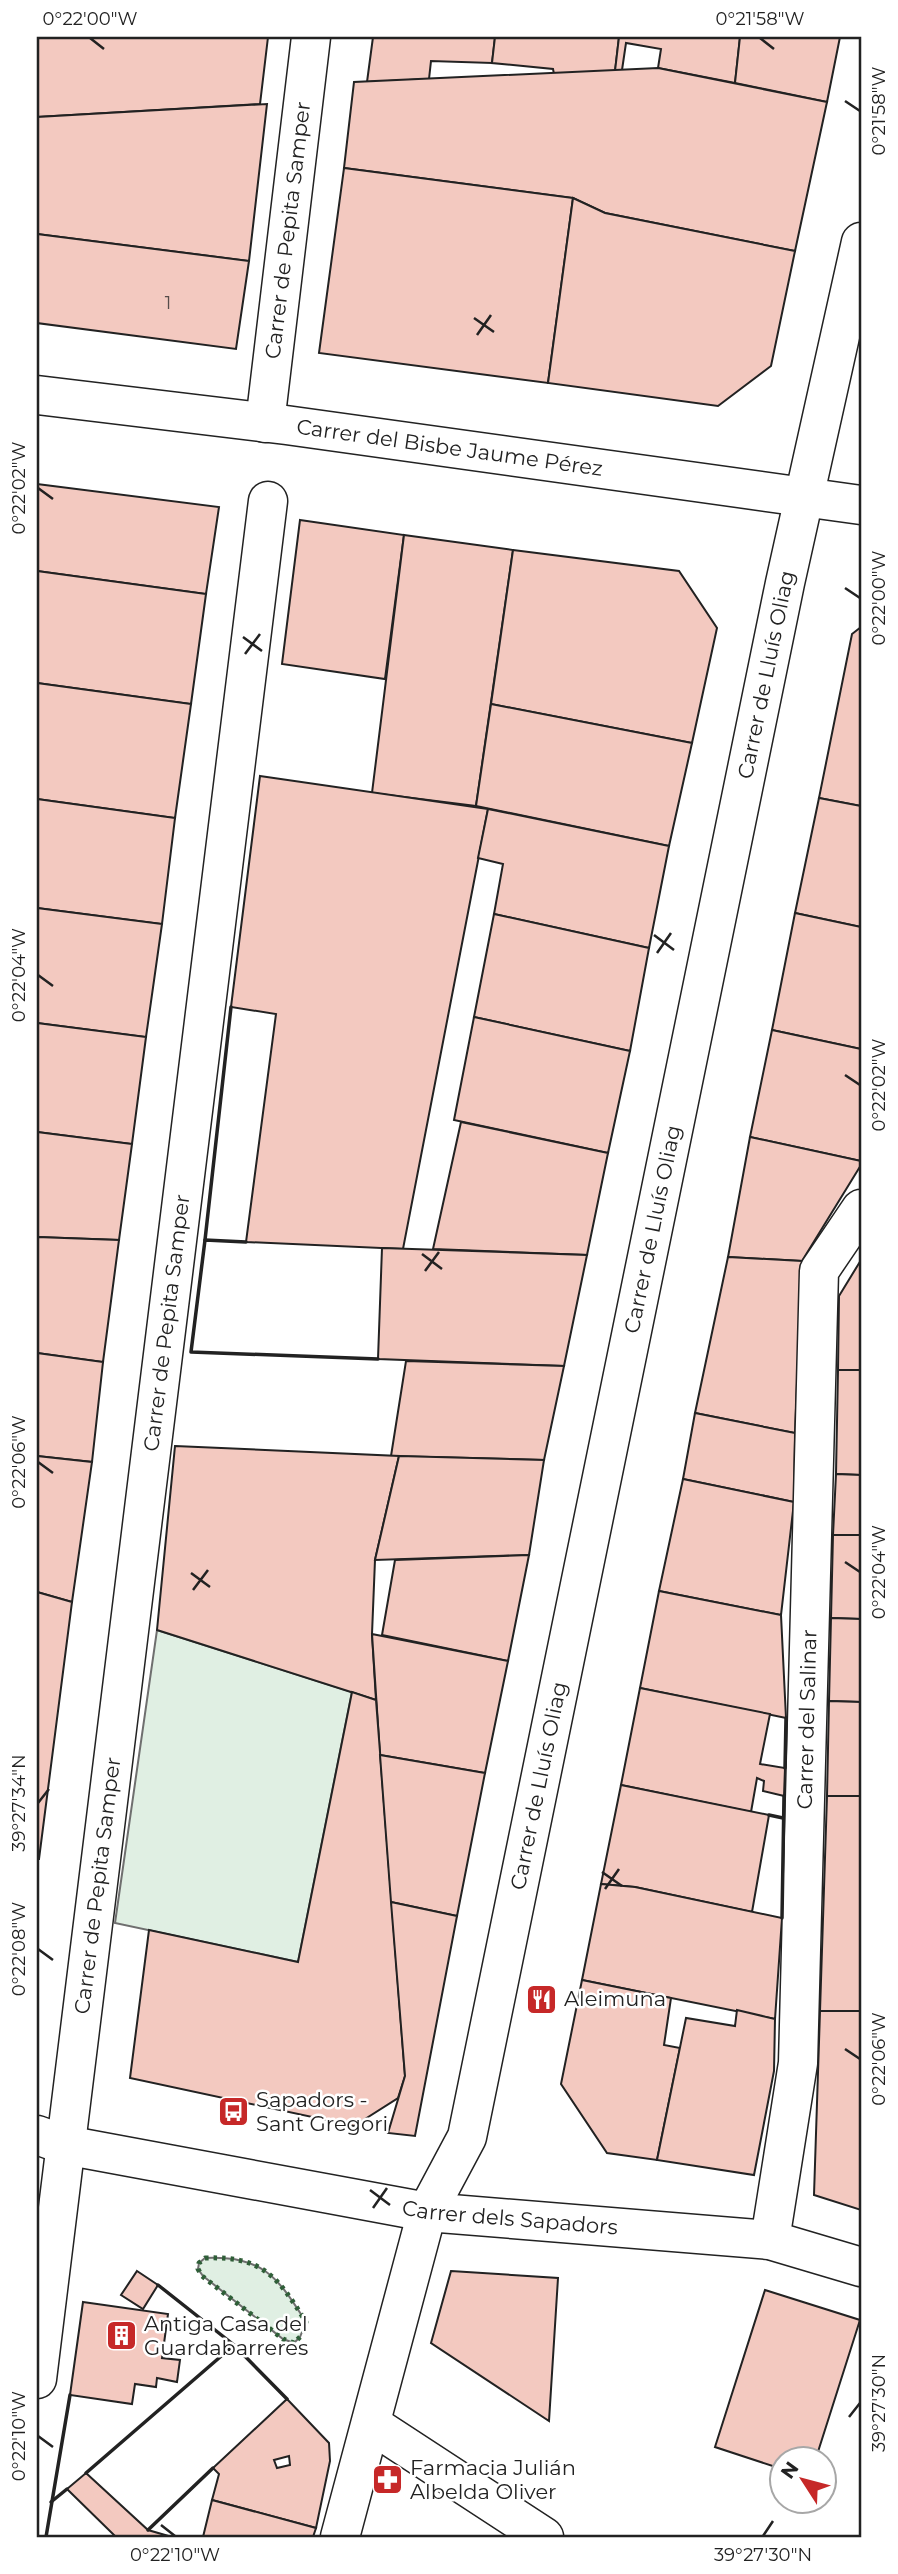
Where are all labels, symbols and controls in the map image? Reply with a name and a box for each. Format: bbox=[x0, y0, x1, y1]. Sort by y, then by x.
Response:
text: 0°22'00"W bbox=[43, 8, 137, 30]
text: 0°21'58"W bbox=[716, 8, 804, 30]
text: 0°21'58"W bbox=[868, 67, 890, 155]
street label: Carrer de Pepita Samper bbox=[260, 100, 315, 360]
house number: 1 bbox=[165, 292, 171, 314]
street label: Carrer del Bisbe Jaume Pérez bbox=[295, 414, 604, 481]
text: 0°22'02"W bbox=[8, 441, 30, 535]
text: 0°22'00"W bbox=[868, 551, 890, 645]
street label: Carrer de Lluís Oliag bbox=[732, 568, 799, 781]
text: 0°22'04"W bbox=[8, 928, 30, 1022]
text: 0°22'02"W bbox=[868, 1038, 890, 1132]
street label: Carrer de Lluís Oliag bbox=[619, 1123, 686, 1335]
street label: Carrer de Pepita Samper bbox=[138, 1193, 195, 1453]
text: 0°22'06"W bbox=[8, 1415, 30, 1509]
text: 0°22'04"W bbox=[868, 1525, 890, 1619]
street label: Carrer del Salinar bbox=[792, 1629, 821, 1810]
street label: Carrer de Lluís Oliag bbox=[505, 1679, 572, 1892]
text: 39°27'34"N bbox=[8, 1754, 30, 1852]
street label: Carrer de Pepita Samper bbox=[69, 1756, 125, 2016]
text: 0°22'08"W bbox=[8, 1902, 30, 1996]
restaurant icon: Aleimuna bbox=[524, 1982, 558, 2016]
place label: Aleimuna bbox=[564, 1986, 666, 2011]
text: 0°22'06"W bbox=[868, 2012, 890, 2106]
place label: Sapadors - Sant Gregori bbox=[256, 2087, 388, 2136]
bus stop icon: Sapadors - Sant Gregori bbox=[216, 2095, 250, 2129]
street label: Carrer dels Sapadors bbox=[400, 2195, 619, 2240]
place label: Antiga Casa del Guardabarreres bbox=[144, 2311, 308, 2360]
building icon: Antiga Casa del Guardabarreres bbox=[104, 2319, 138, 2353]
text: 39°27'30"N bbox=[868, 2354, 890, 2452]
text: 0°22'10"W bbox=[8, 2391, 30, 2481]
north arrow bbox=[768, 2444, 838, 2514]
place label: Farmacia Julián Albelda Oliver bbox=[410, 2455, 576, 2504]
text: N bbox=[776, 2457, 803, 2483]
pharmacy icon: Farmacia Julián Albelda Oliver bbox=[370, 2463, 404, 2497]
text: 0°22'10"W bbox=[130, 2544, 220, 2566]
text: 39°27'30"N bbox=[714, 2544, 812, 2566]

